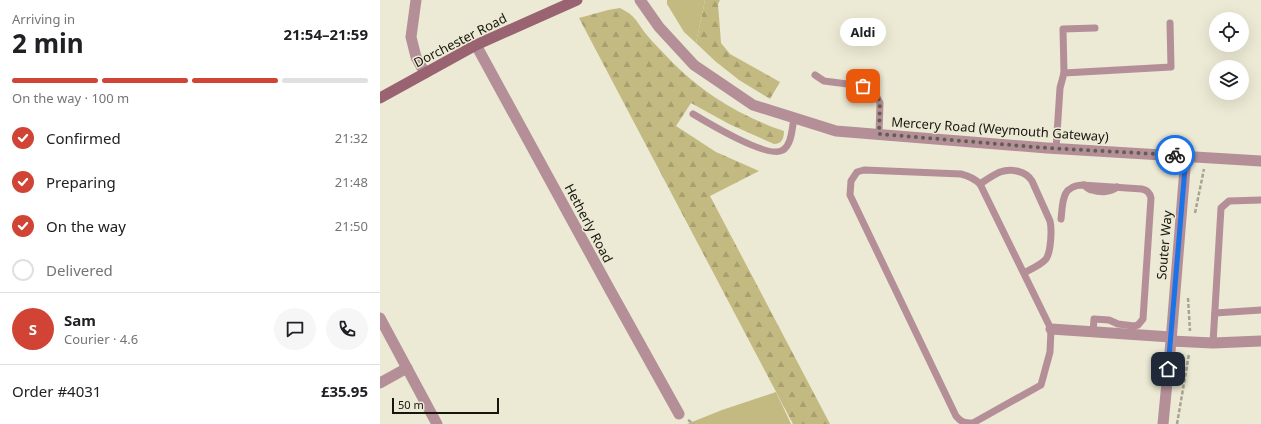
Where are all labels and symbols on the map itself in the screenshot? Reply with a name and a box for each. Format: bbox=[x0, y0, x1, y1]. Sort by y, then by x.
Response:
street label: Dorchester Road bbox=[410, 9, 510, 71]
callout: Aldi bbox=[840, 18, 886, 46]
pin bbox=[846, 69, 880, 103]
street label: Mercery Road (Weymouth Gateway) bbox=[891, 112, 1109, 146]
courier bbox=[1155, 135, 1195, 175]
street label: Hetherly Road bbox=[561, 180, 617, 266]
street label: Souter Way bbox=[1152, 209, 1176, 280]
pin bbox=[1151, 352, 1185, 386]
scale bar bbox=[392, 396, 499, 415]

